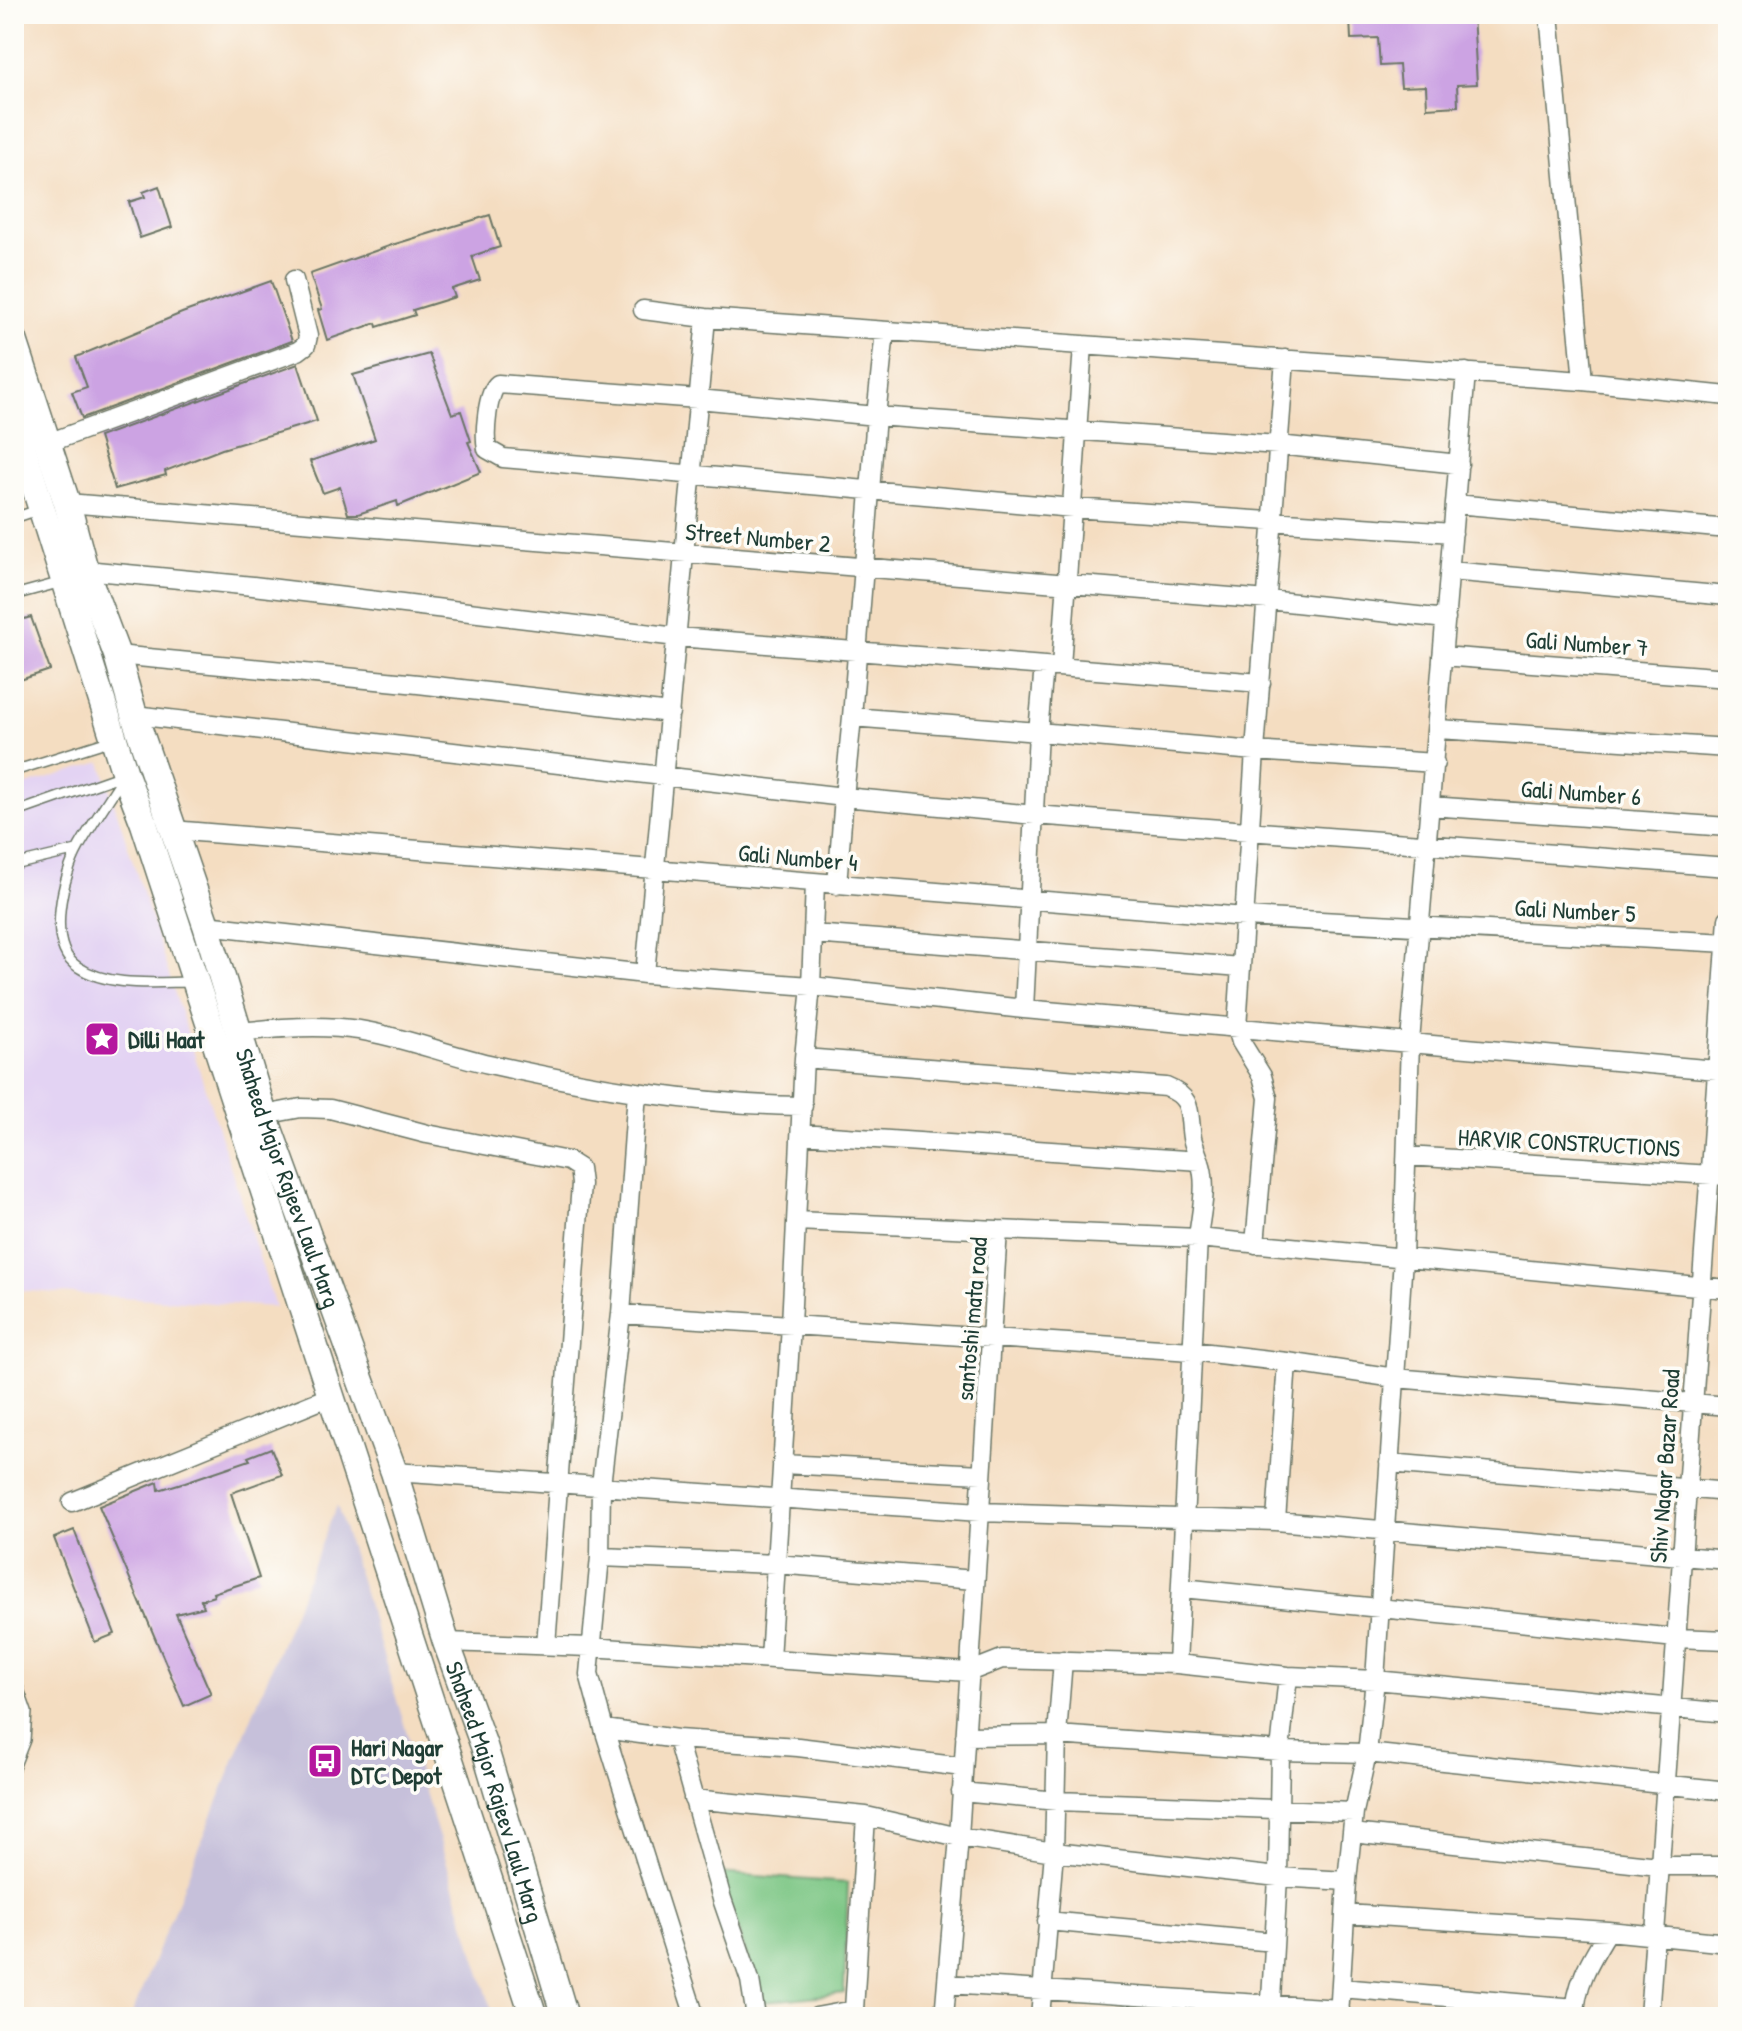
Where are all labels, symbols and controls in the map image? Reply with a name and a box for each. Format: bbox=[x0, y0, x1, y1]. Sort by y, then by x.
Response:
street label: Street Number 2 bbox=[684, 515, 832, 559]
street label: Gali Number 7 bbox=[1525, 623, 1649, 663]
street label: Gali Number 6 bbox=[1520, 772, 1642, 812]
street label: Gali Number 4 bbox=[737, 836, 859, 878]
street label: Gali Number 5 bbox=[1514, 891, 1636, 929]
place icon: Dilli Haat bbox=[83, 1020, 121, 1058]
place label: Dilli Haat bbox=[128, 1023, 205, 1055]
street label: Shaheed Major Rajeev Laul Marg bbox=[229, 1045, 349, 1312]
street label: HARVIR CONSTRUCTIONS bbox=[1457, 1120, 1681, 1164]
street label: santoshi mata road bbox=[948, 1236, 994, 1402]
street label: Shiv Nagar Bazar Road bbox=[1641, 1368, 1687, 1564]
street label: Shaheed Major Rajeev Laul Marg bbox=[438, 1657, 552, 1926]
place label: Hari Nagar DTC Depot bbox=[351, 1731, 444, 1792]
bus stop icon: Hari Nagar DTC Depot bbox=[306, 1742, 344, 1780]

